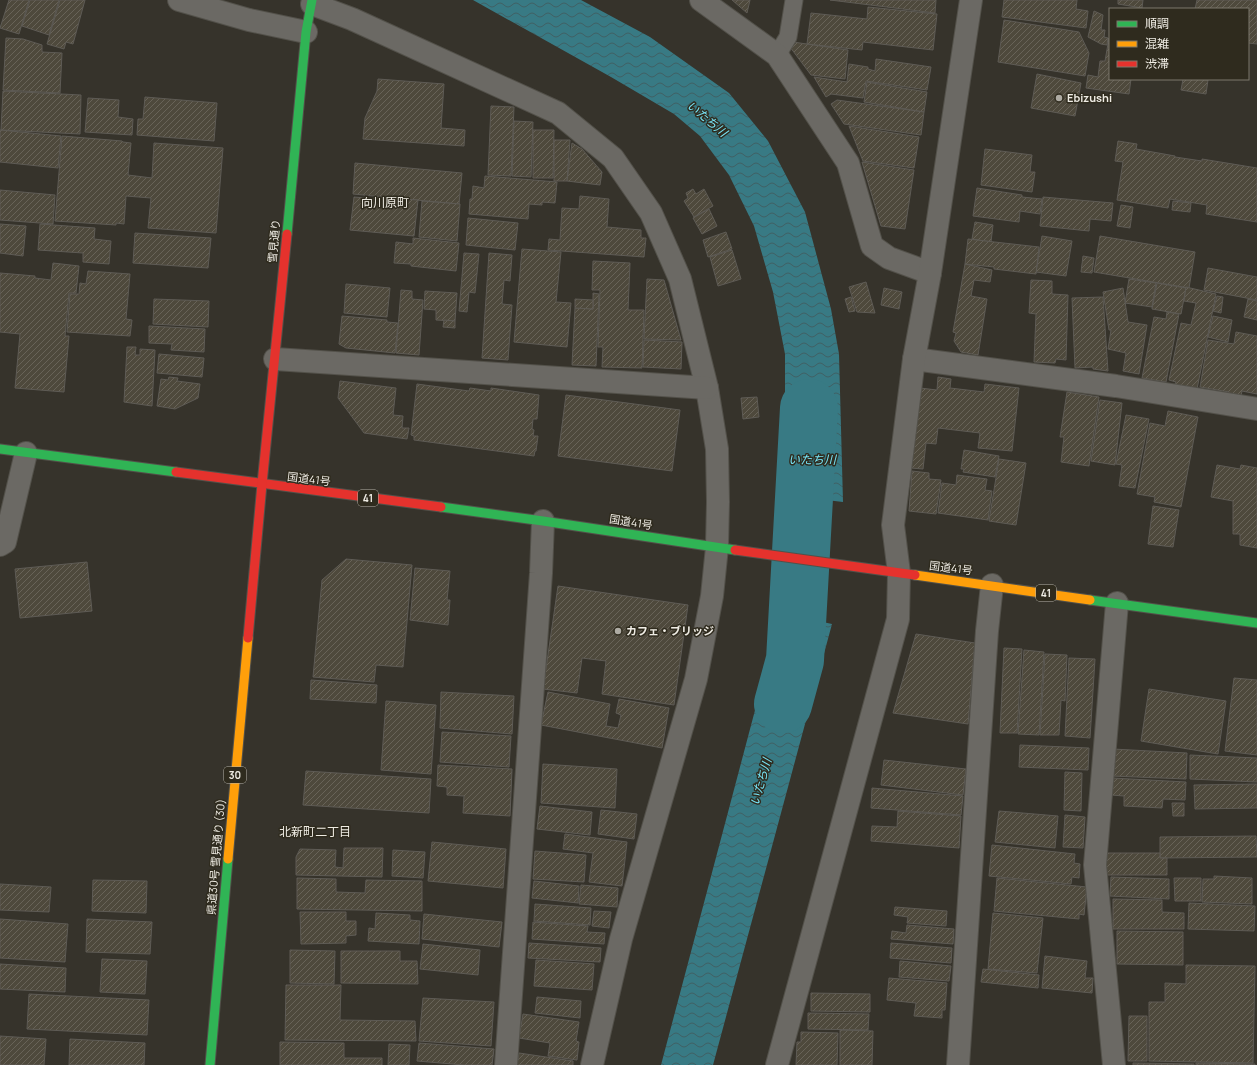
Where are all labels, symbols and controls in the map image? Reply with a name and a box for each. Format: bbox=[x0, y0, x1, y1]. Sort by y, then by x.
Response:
legend bbox=[1109, 8, 1249, 80]
text: 順調 bbox=[1145, 15, 1169, 32]
text: 混雑 bbox=[1145, 35, 1169, 52]
text: 渋滞 bbox=[1145, 55, 1169, 72]
place label: Ebizushi bbox=[1067, 90, 1112, 105]
marker: Ebizushi bbox=[1054, 93, 1064, 103]
water label: いたち川 bbox=[683, 97, 733, 142]
district label: 向川原町 bbox=[361, 194, 409, 211]
street label: 雪見通り bbox=[264, 218, 283, 264]
water label: いたち川 bbox=[788, 451, 838, 468]
street label: 国道41号 bbox=[286, 468, 332, 489]
road number: 41 bbox=[358, 490, 378, 506]
street label: 国道41号 bbox=[608, 511, 654, 532]
street label: 国道41号 bbox=[928, 557, 974, 578]
road number: 41 bbox=[1036, 585, 1056, 601]
place label: カフェ・ブリッジ bbox=[626, 623, 714, 638]
marker: カフェ・ブリッジ bbox=[613, 626, 623, 636]
water label: いたち川 bbox=[746, 755, 776, 807]
road number: 30 bbox=[224, 767, 246, 783]
street label: 県道30号 雪見通り (30) bbox=[203, 798, 228, 916]
district label: 北新町二丁目 bbox=[279, 823, 351, 840]

